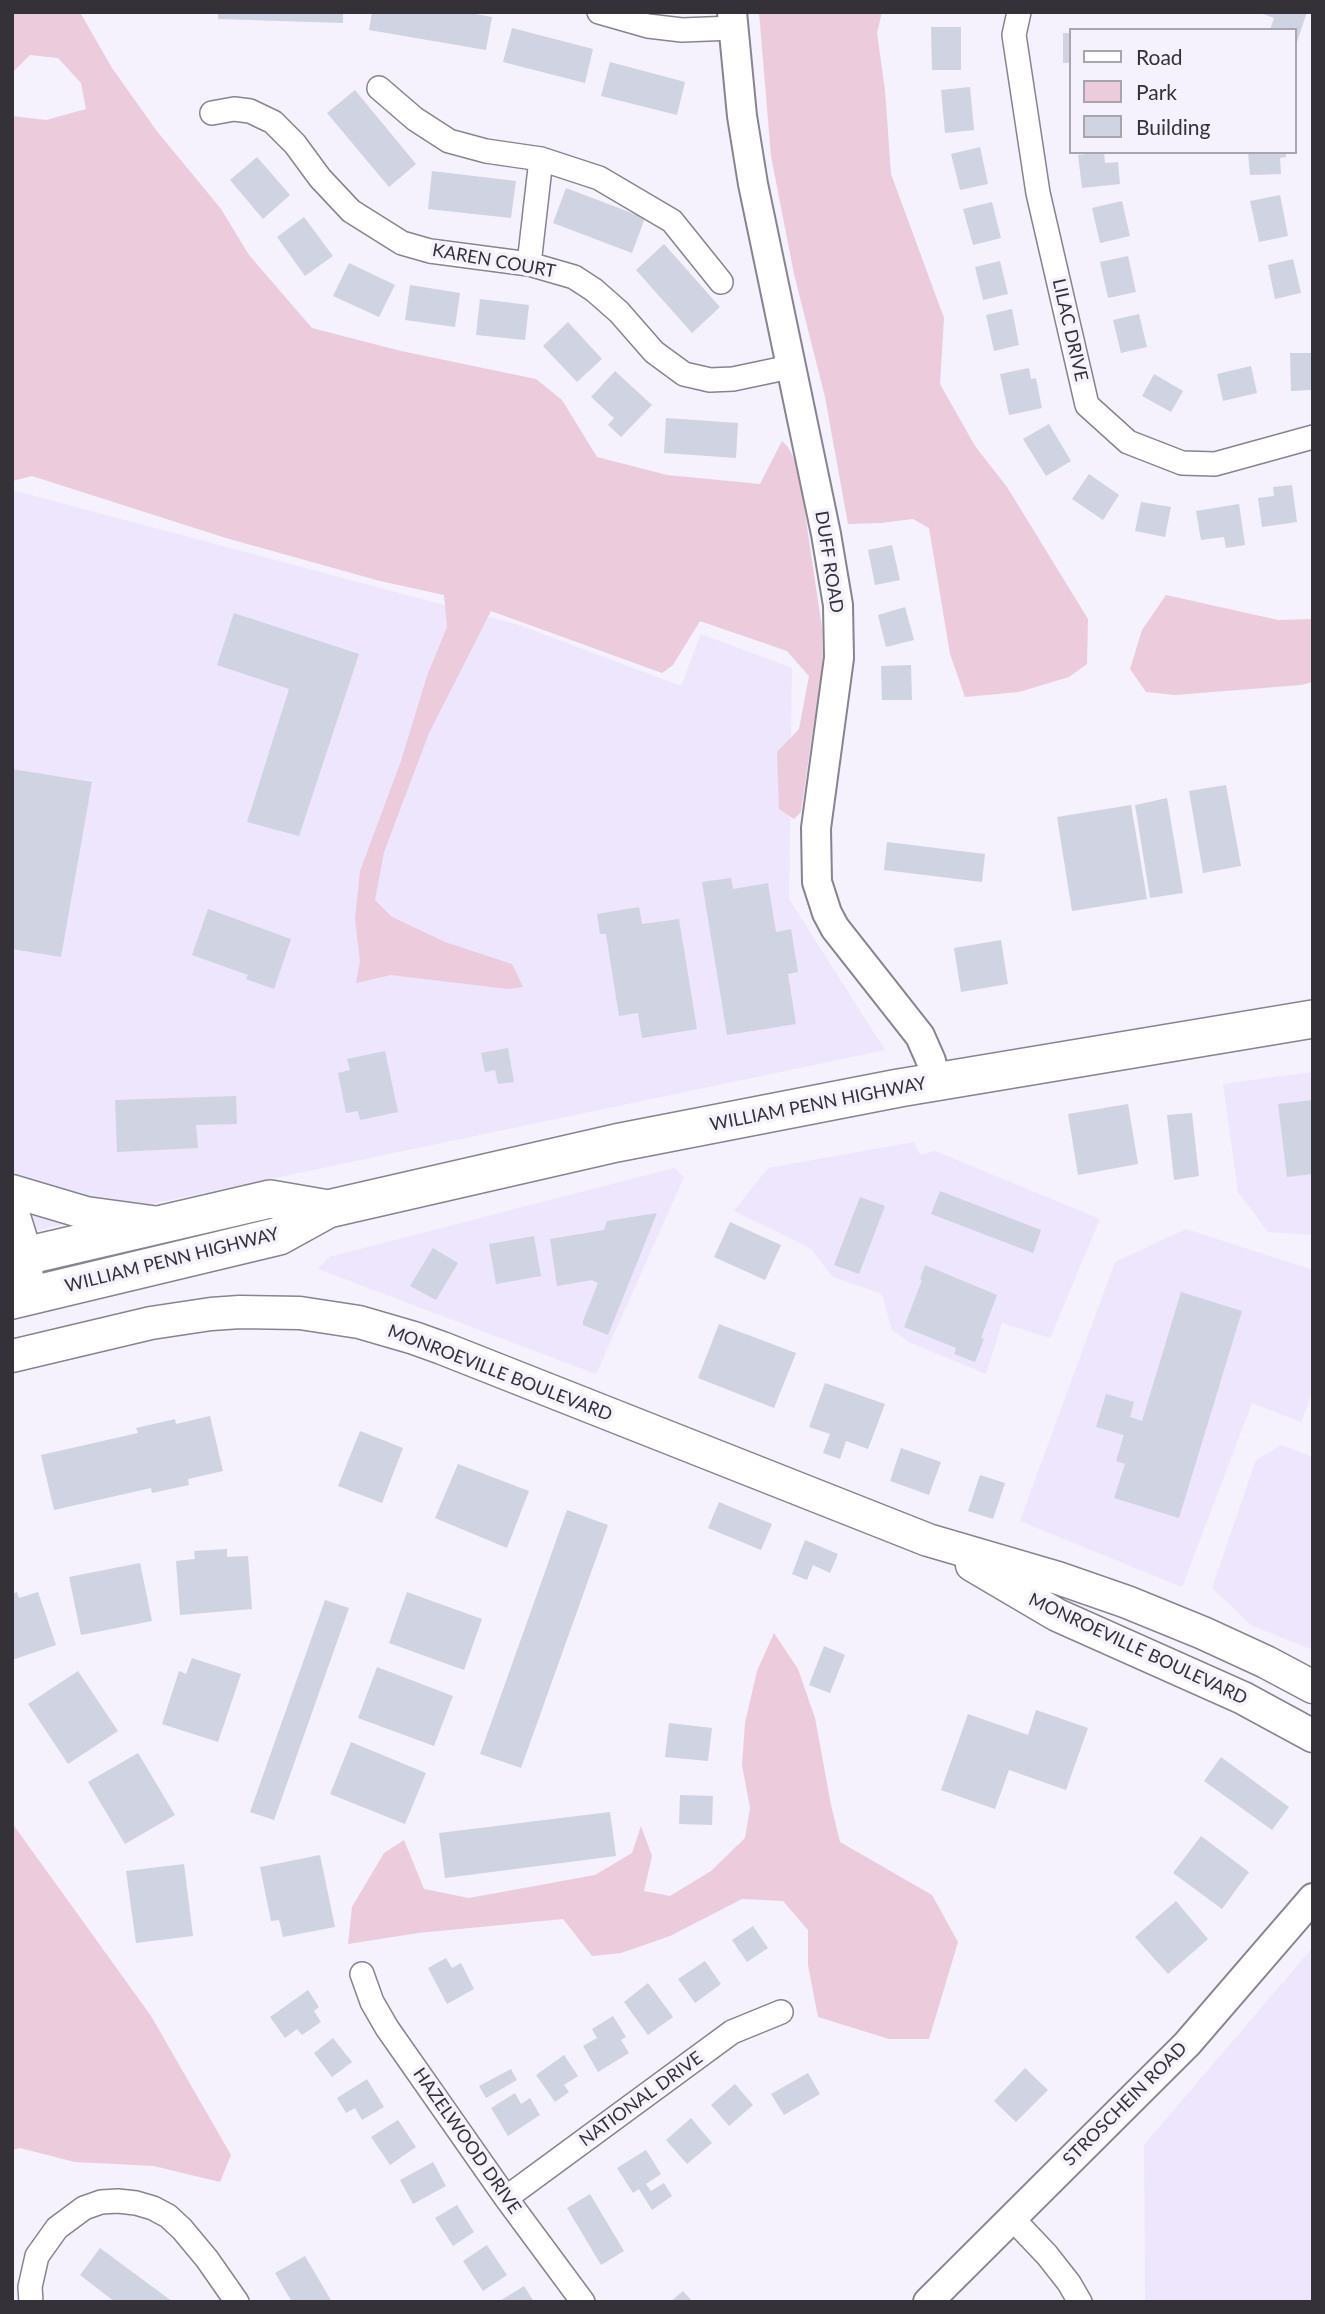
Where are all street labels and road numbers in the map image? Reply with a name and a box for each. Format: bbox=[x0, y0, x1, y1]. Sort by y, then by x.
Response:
street label: KAREN COURT bbox=[431, 240, 557, 282]
street label: LILAC DRIVE bbox=[1048, 277, 1092, 383]
street label: DUFF ROAD bbox=[810, 509, 848, 615]
street label: WILLIAM PENN HIGHWAY bbox=[708, 1072, 928, 1136]
street label: WILLIAM PENN HIGHWAY bbox=[63, 1223, 281, 1297]
street label: MONROEVILLE BOULEVARD bbox=[385, 1320, 615, 1426]
street label: MONROEVILLE BOULEVARD bbox=[1025, 1589, 1251, 1709]
street label: STROSCHEIN ROAD bbox=[1059, 2038, 1191, 2170]
street label: NATIONAL DRIVE bbox=[575, 2047, 707, 2151]
street label: HAZELWOOD DRIVE bbox=[408, 2064, 526, 2218]

